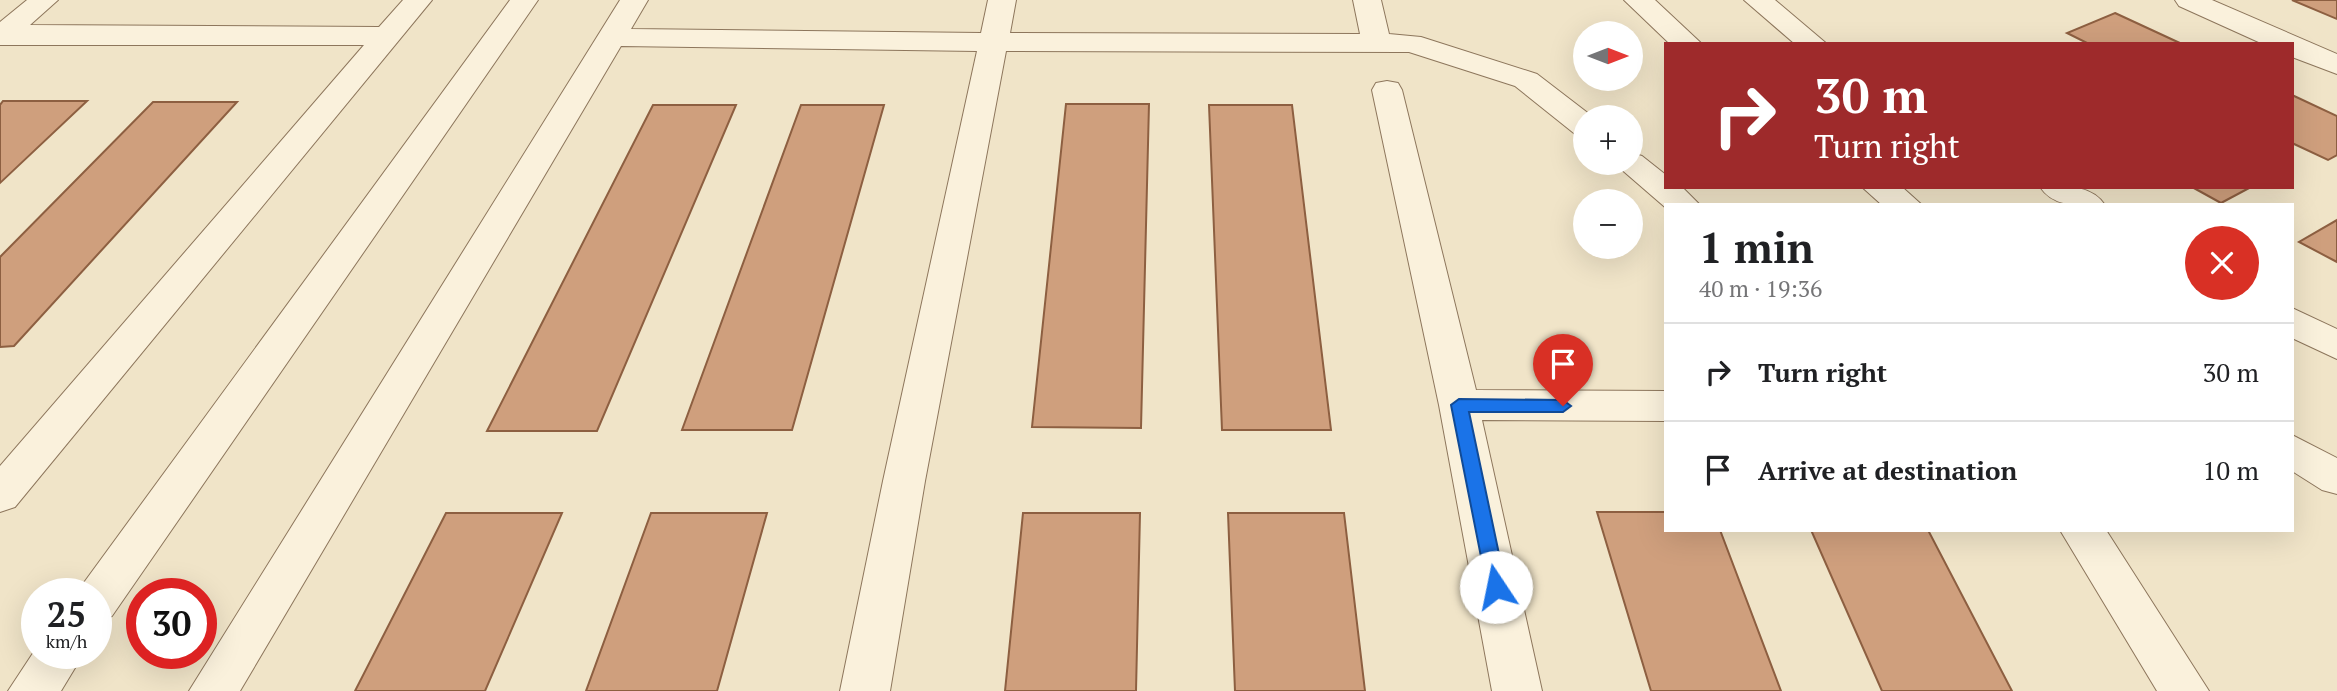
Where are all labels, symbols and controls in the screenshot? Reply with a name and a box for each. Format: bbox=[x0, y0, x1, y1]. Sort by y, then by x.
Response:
north arrow bbox=[1573, 21, 1643, 91]
map controls bbox=[1573, 21, 1643, 259]
text: 30 m bbox=[1814, 62, 1928, 127]
icon: right bbox=[1699, 70, 1790, 161]
button: + bbox=[1573, 105, 1643, 175]
text: Turn right bbox=[1814, 125, 1960, 167]
button: − bbox=[1573, 189, 1643, 259]
text: 1 min bbox=[1699, 219, 1814, 275]
button: close bbox=[2185, 226, 2259, 300]
text: 40 m · 19:36 bbox=[1699, 273, 1822, 304]
pin bbox=[1533, 334, 1593, 406]
icon: arrive bbox=[1544, 345, 1582, 383]
icon: right bbox=[1699, 353, 1737, 391]
text: Turn right bbox=[1758, 355, 1887, 389]
text: 30 m bbox=[2203, 355, 2259, 389]
icon: arrive bbox=[1699, 451, 1737, 489]
text: Arrive at destination bbox=[1758, 453, 2017, 487]
text: 10 m bbox=[2203, 453, 2259, 487]
position arrow bbox=[1459, 550, 1533, 624]
speed limit sign: 30 bbox=[126, 578, 217, 669]
text: 25 bbox=[47, 591, 86, 637]
text: km/h bbox=[46, 629, 87, 653]

